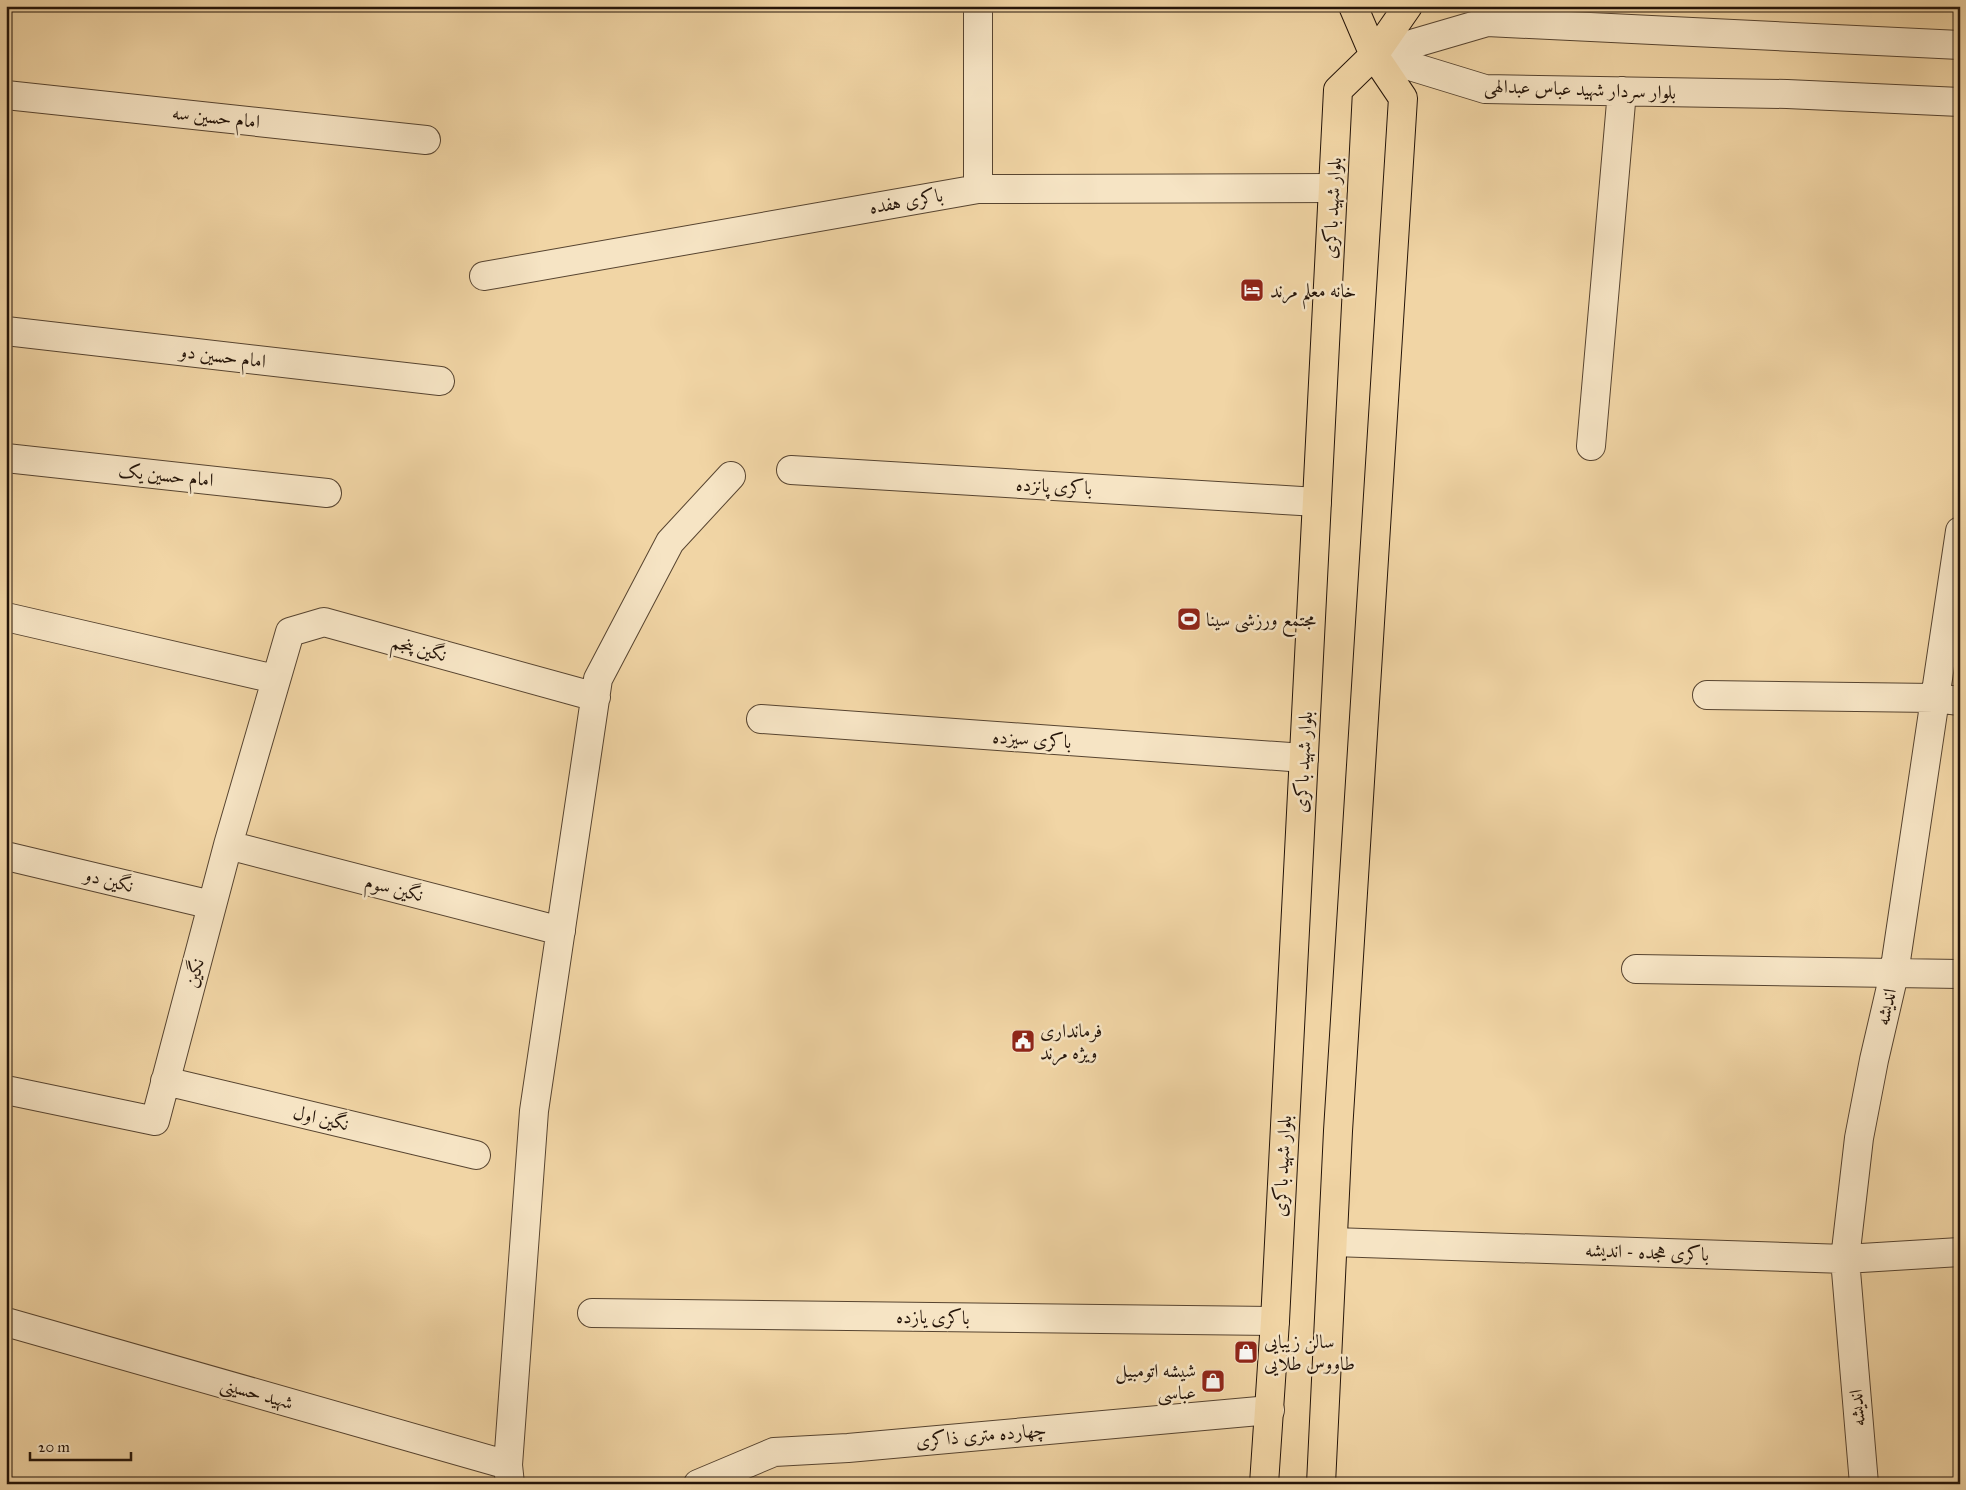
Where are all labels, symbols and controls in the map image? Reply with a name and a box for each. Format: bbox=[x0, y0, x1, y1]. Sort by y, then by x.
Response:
street label: بلوار سردار شهید عباس عبدالهی bbox=[1483, 74, 1677, 106]
street label: امام حسین سه bbox=[170, 101, 261, 138]
street label: بلوار شهید باکری bbox=[1318, 157, 1347, 259]
street label: باکری هفده bbox=[867, 183, 945, 219]
hotel icon: خانه معلم مرند bbox=[1239, 277, 1265, 303]
place label: خانه معلم مرند bbox=[1270, 279, 1356, 310]
street label: امام حسین دو bbox=[176, 339, 267, 378]
street label: امام حسین یک bbox=[117, 459, 215, 496]
street label: باکری پانزده bbox=[1015, 473, 1093, 501]
sports icon: مجتمع ورزشی سینا bbox=[1176, 606, 1202, 632]
place label: مجتمع ورزشی سینا bbox=[1206, 608, 1317, 637]
street label: نگین پنجم bbox=[387, 629, 449, 673]
street label: بلوار شهید باکری bbox=[1289, 711, 1318, 813]
street label: باکری سیزده bbox=[992, 725, 1072, 753]
street label: نگین دو bbox=[80, 861, 136, 897]
street label: نگین سوم bbox=[361, 869, 426, 911]
street label: نگین bbox=[178, 956, 209, 990]
street label: اندیشه bbox=[1871, 986, 1901, 1028]
place label: فرمانداری ویژه مرند bbox=[1040, 1019, 1102, 1066]
public building icon: فرمانداری ویژه مرند bbox=[1010, 1028, 1036, 1054]
street label: نگین اول bbox=[291, 1099, 351, 1136]
street label: بلوار شهید باکری bbox=[1268, 1115, 1297, 1217]
street label: باکری هجده - اندیشه bbox=[1585, 1238, 1709, 1266]
street label: باکری یازده bbox=[896, 1305, 970, 1330]
place label: سالن زیبایی طاووس طلایی bbox=[1264, 1330, 1355, 1377]
shop icon: سالن زیبایی طاووس طلایی bbox=[1233, 1339, 1259, 1365]
place label: شیشه اتومبیل عباسی bbox=[1115, 1359, 1196, 1406]
shop icon: شیشه اتومبیل عباسی bbox=[1200, 1368, 1226, 1394]
street label: شهید حسینی bbox=[217, 1372, 296, 1416]
street label: اندیشه bbox=[1844, 1388, 1870, 1428]
street label: چهارده متری ذاکری bbox=[915, 1418, 1047, 1453]
scale bar bbox=[30, 1430, 131, 1462]
text: 20 m bbox=[38, 1438, 70, 1456]

